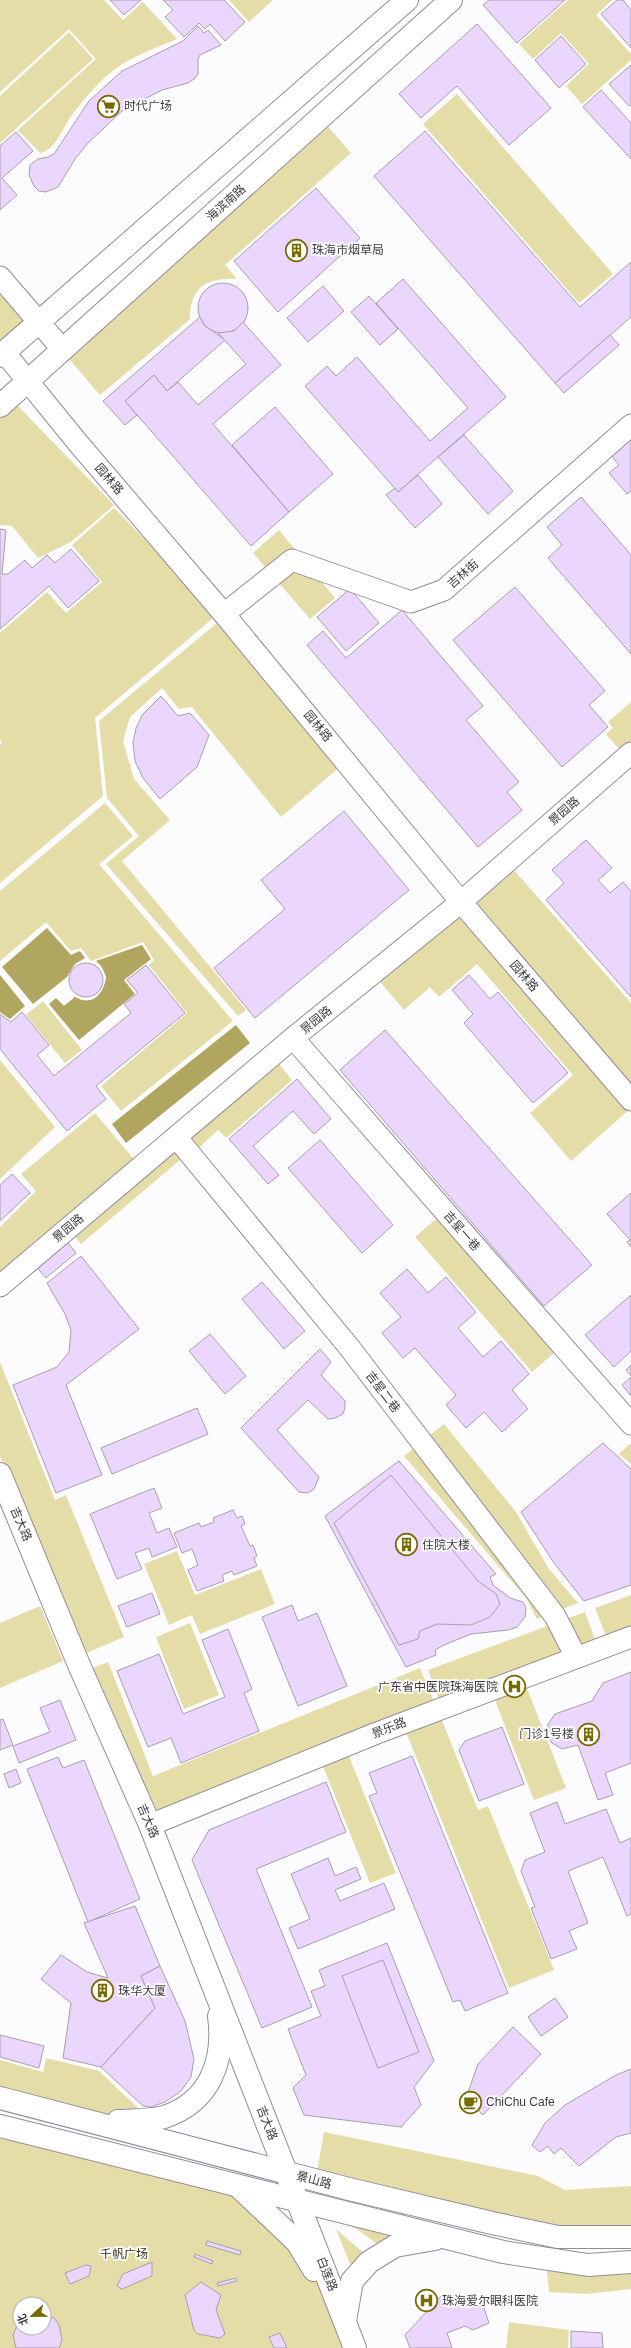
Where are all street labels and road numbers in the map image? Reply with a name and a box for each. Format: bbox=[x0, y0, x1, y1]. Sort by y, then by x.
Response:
street label: 海滨南路 bbox=[203, 182, 249, 224]
street label: 园林路 bbox=[92, 461, 126, 497]
street label: 吉林街 bbox=[445, 557, 481, 591]
street label: 园林路 bbox=[301, 708, 335, 744]
street label: 景园路 bbox=[546, 794, 582, 828]
street label: 园林路 bbox=[507, 958, 541, 994]
street label: 景园路 bbox=[298, 1003, 334, 1037]
street label: 吉星一巷 bbox=[441, 1208, 483, 1254]
street label: 景园路 bbox=[50, 1211, 86, 1245]
street label: 吉星二巷 bbox=[363, 1369, 403, 1415]
street label: 吉大路 bbox=[8, 1505, 34, 1543]
street label: 景乐路 bbox=[370, 1715, 408, 1741]
street label: 吉大路 bbox=[135, 1802, 161, 1840]
street label: 吉大路 bbox=[254, 2104, 280, 2142]
street label: 景山路 bbox=[295, 2169, 333, 2191]
street label: 白莲路 bbox=[314, 2255, 340, 2293]

